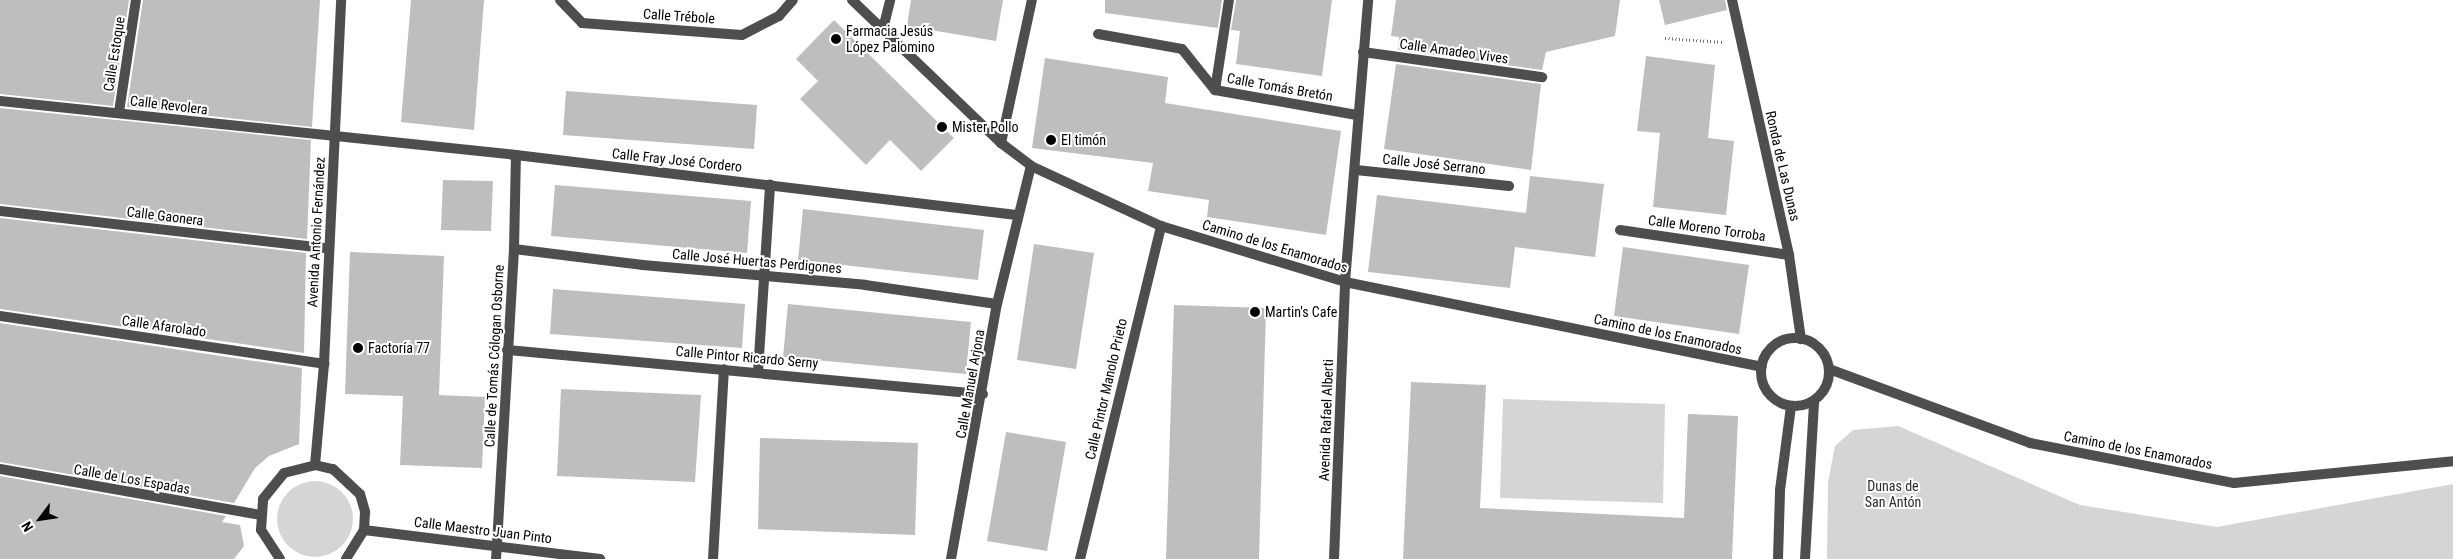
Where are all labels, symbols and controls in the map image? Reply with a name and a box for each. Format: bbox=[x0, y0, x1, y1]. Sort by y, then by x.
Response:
street label: Calle Trébole bbox=[642, 5, 716, 27]
street label: Calle Estoque bbox=[100, 15, 128, 93]
place label: Farmacia Jesús López Palomino bbox=[846, 23, 935, 56]
marker: Farmacia Jesús López Palomino bbox=[830, 33, 842, 45]
street label: Calle Amadeo Vives bbox=[1398, 35, 1510, 67]
street label: Calle Tomás Bretón bbox=[1226, 69, 1334, 105]
street label: Calle Revolera bbox=[129, 92, 209, 118]
street label: Ronda de Las Dunas bbox=[1762, 109, 1804, 223]
place label: Mister Pollo bbox=[952, 119, 1019, 135]
marker: Mister Pollo bbox=[936, 121, 948, 133]
place label: El timón bbox=[1061, 132, 1106, 148]
marker: El timón bbox=[1045, 134, 1057, 146]
street label: Calle Fray José Cordero bbox=[611, 145, 743, 175]
street label: Calle José Serrano bbox=[1382, 150, 1486, 178]
street label: Avenida Antonio Fernández bbox=[304, 156, 328, 308]
street label: Calle Gaonera bbox=[126, 203, 204, 229]
street label: Calle Moreno Torroba bbox=[1647, 211, 1767, 245]
street label: Camino de los Enamorados bbox=[1200, 216, 1350, 276]
street label: Calle José Huertas Perdigones bbox=[672, 245, 842, 277]
street label: Calle de Tomás Cólogan Osborne bbox=[481, 264, 507, 448]
place label: Martin's Cafe bbox=[1265, 304, 1337, 320]
marker: Martin's Cafe bbox=[1249, 306, 1261, 318]
street label: Camino de los Enamorados bbox=[1592, 310, 1744, 358]
street label: Calle Afarolado bbox=[121, 312, 207, 340]
street label: Calle Pintor Manolo Prieto bbox=[1082, 317, 1130, 461]
street label: Calle Manuel Arjona bbox=[952, 328, 988, 440]
place label: Factoría 77 bbox=[368, 340, 430, 356]
marker: Factoría 77 bbox=[352, 342, 364, 354]
street label: Calle Pintor Ricardo Serny bbox=[675, 342, 819, 372]
street label: Avenida Rafael Alberti bbox=[1315, 359, 1337, 481]
street label: Camino de los Enamorados bbox=[2062, 427, 2214, 473]
street label: Calle de Los Espadas bbox=[73, 460, 191, 498]
park label: Dunas de San Antón bbox=[1865, 478, 1921, 511]
north arrow bbox=[15, 494, 65, 544]
street label: Calle Maestro Juan Pinto bbox=[413, 513, 553, 547]
text: N bbox=[18, 519, 36, 535]

